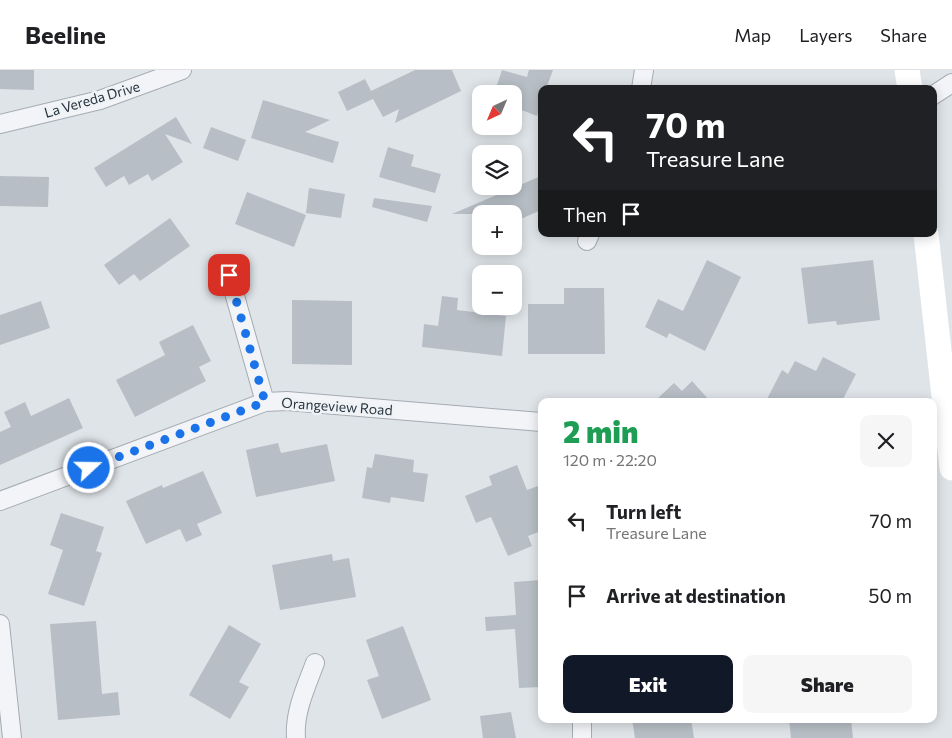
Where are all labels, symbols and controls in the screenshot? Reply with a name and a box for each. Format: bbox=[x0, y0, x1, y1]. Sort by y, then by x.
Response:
text: Beeline bbox=[25, 20, 106, 49]
text: Map bbox=[734, 24, 771, 46]
text: Layers bbox=[799, 24, 852, 46]
text: Share bbox=[880, 24, 927, 46]
street label: La Vereda Drive bbox=[42, 77, 142, 121]
north arrow bbox=[472, 85, 522, 135]
map controls bbox=[472, 85, 522, 315]
text: 70 m bbox=[646, 102, 726, 145]
icon: left bbox=[563, 105, 628, 170]
button: layers bbox=[472, 145, 522, 195]
text: Treasure Lane bbox=[646, 145, 785, 172]
icon: arrive bbox=[617, 200, 645, 228]
text: Then bbox=[563, 203, 607, 226]
button: + bbox=[472, 205, 522, 255]
pin bbox=[208, 254, 250, 296]
icon: arrive bbox=[215, 261, 243, 289]
button: − bbox=[472, 265, 522, 315]
street label: Orangeview Road bbox=[281, 394, 393, 418]
text: 2 min bbox=[563, 412, 638, 449]
button: close bbox=[860, 415, 912, 467]
position arrow bbox=[62, 441, 114, 493]
text: 120 m · 22:20 bbox=[563, 450, 657, 469]
text: Turn left bbox=[606, 500, 681, 523]
icon: left bbox=[563, 507, 591, 535]
text: 70 m bbox=[869, 509, 912, 532]
text: Treasure Lane bbox=[606, 523, 707, 542]
icon: arrive bbox=[563, 582, 591, 610]
text: Arrive at destination bbox=[606, 584, 786, 607]
text: 50 m bbox=[868, 584, 912, 607]
button: Exit bbox=[563, 655, 733, 713]
button: Share bbox=[743, 655, 912, 713]

